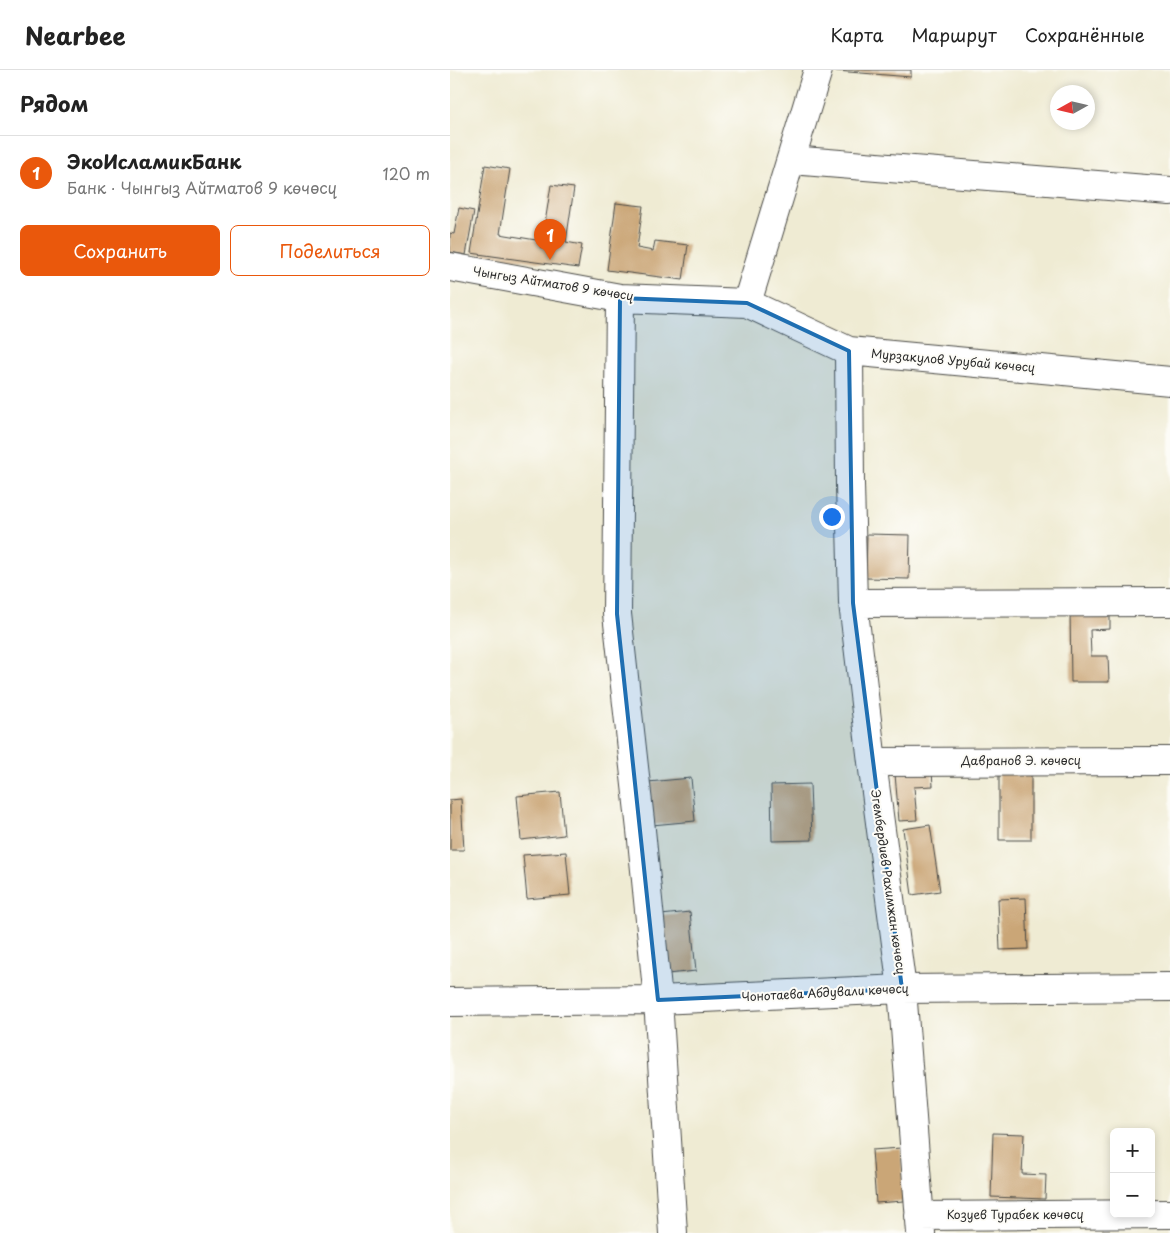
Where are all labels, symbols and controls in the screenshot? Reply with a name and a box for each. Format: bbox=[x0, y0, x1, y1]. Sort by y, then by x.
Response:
text: Nearbee bbox=[25, 17, 126, 53]
text: Карта bbox=[831, 21, 883, 48]
text: Маршрут bbox=[911, 21, 997, 48]
text: Сохранённые bbox=[1025, 21, 1145, 48]
north arrow bbox=[1050, 85, 1095, 130]
text: Рядом bbox=[20, 87, 88, 119]
text: ЭкоИсламикБанк bbox=[67, 147, 241, 175]
text: 1 bbox=[32, 161, 40, 185]
text: 120 m bbox=[383, 161, 430, 185]
text: Банк · Чынгыз Айтматов 9 көчөсү bbox=[67, 175, 337, 199]
pin: 1 bbox=[534, 219, 566, 260]
button: Сохранить bbox=[20, 225, 220, 276]
button: Поделиться bbox=[230, 225, 430, 276]
street label: Чынгыз Айтматов 9 көчөсү bbox=[472, 261, 635, 305]
street label: Мурзакулов Урубай көчөсү bbox=[870, 344, 1036, 376]
your location bbox=[819, 504, 845, 530]
street label: Давранов Э. көчөсү bbox=[960, 751, 1081, 769]
street label: Эгембердиев Рахимжан көчөсү bbox=[867, 788, 911, 976]
street label: Чонотаева Абдували көчөсү bbox=[741, 979, 909, 1005]
map controls bbox=[1110, 1128, 1155, 1218]
button: + bbox=[1110, 1128, 1155, 1173]
button: − bbox=[1110, 1173, 1155, 1218]
street label: Козуев Турабек көчөсү bbox=[947, 1205, 1083, 1223]

